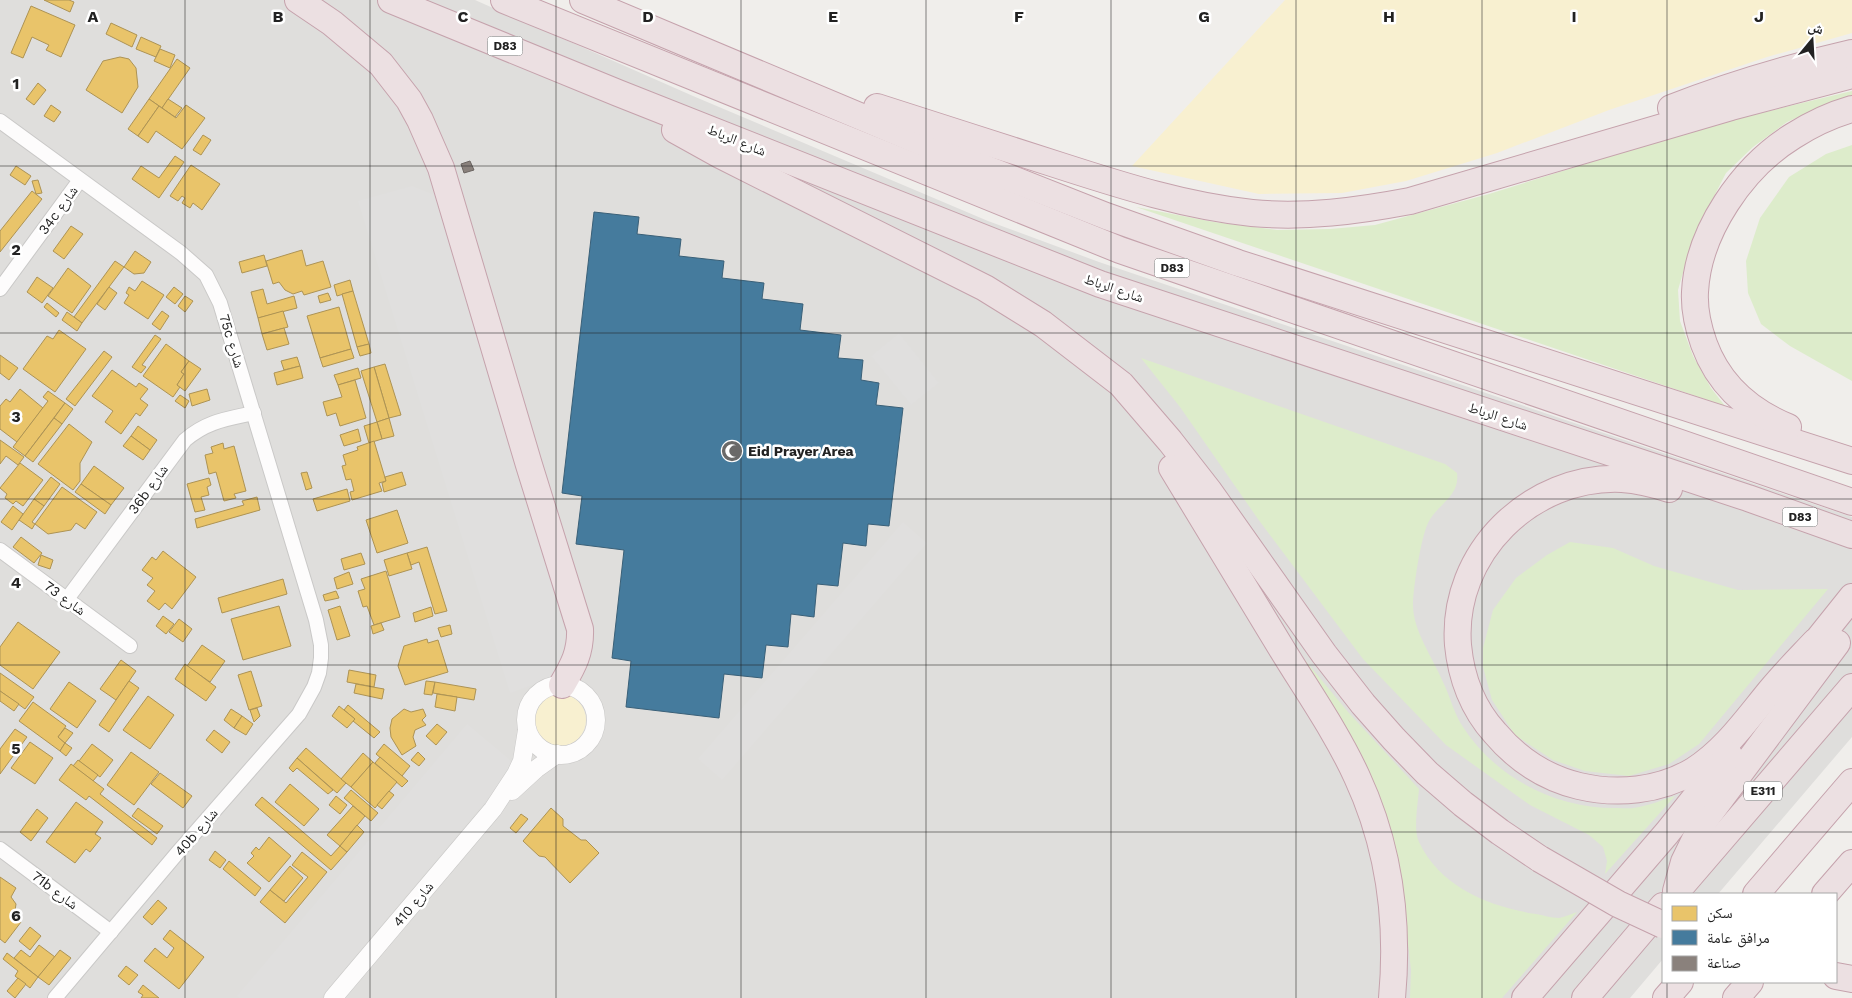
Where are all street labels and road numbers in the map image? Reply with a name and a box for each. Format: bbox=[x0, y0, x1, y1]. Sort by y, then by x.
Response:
road number: D83 bbox=[488, 36, 522, 56]
street label: شارع الرباط bbox=[705, 121, 769, 161]
street label: 34c شارع bbox=[35, 183, 83, 239]
road number: D83 bbox=[1154, 258, 1190, 278]
street label: شارع الرباط bbox=[1082, 270, 1146, 307]
street label: 75c شارع bbox=[214, 312, 248, 370]
street label: شارع الرباط bbox=[1466, 399, 1530, 435]
street label: 36b شارع bbox=[125, 461, 173, 518]
road number: D83 bbox=[1782, 508, 1818, 526]
street label: شارع 73 bbox=[40, 578, 89, 620]
road number: E311 bbox=[1744, 781, 1782, 800]
street label: 40b شارع bbox=[171, 805, 222, 860]
street label: 71b شارع bbox=[28, 868, 81, 914]
street label: شارع 410 bbox=[390, 878, 438, 931]

